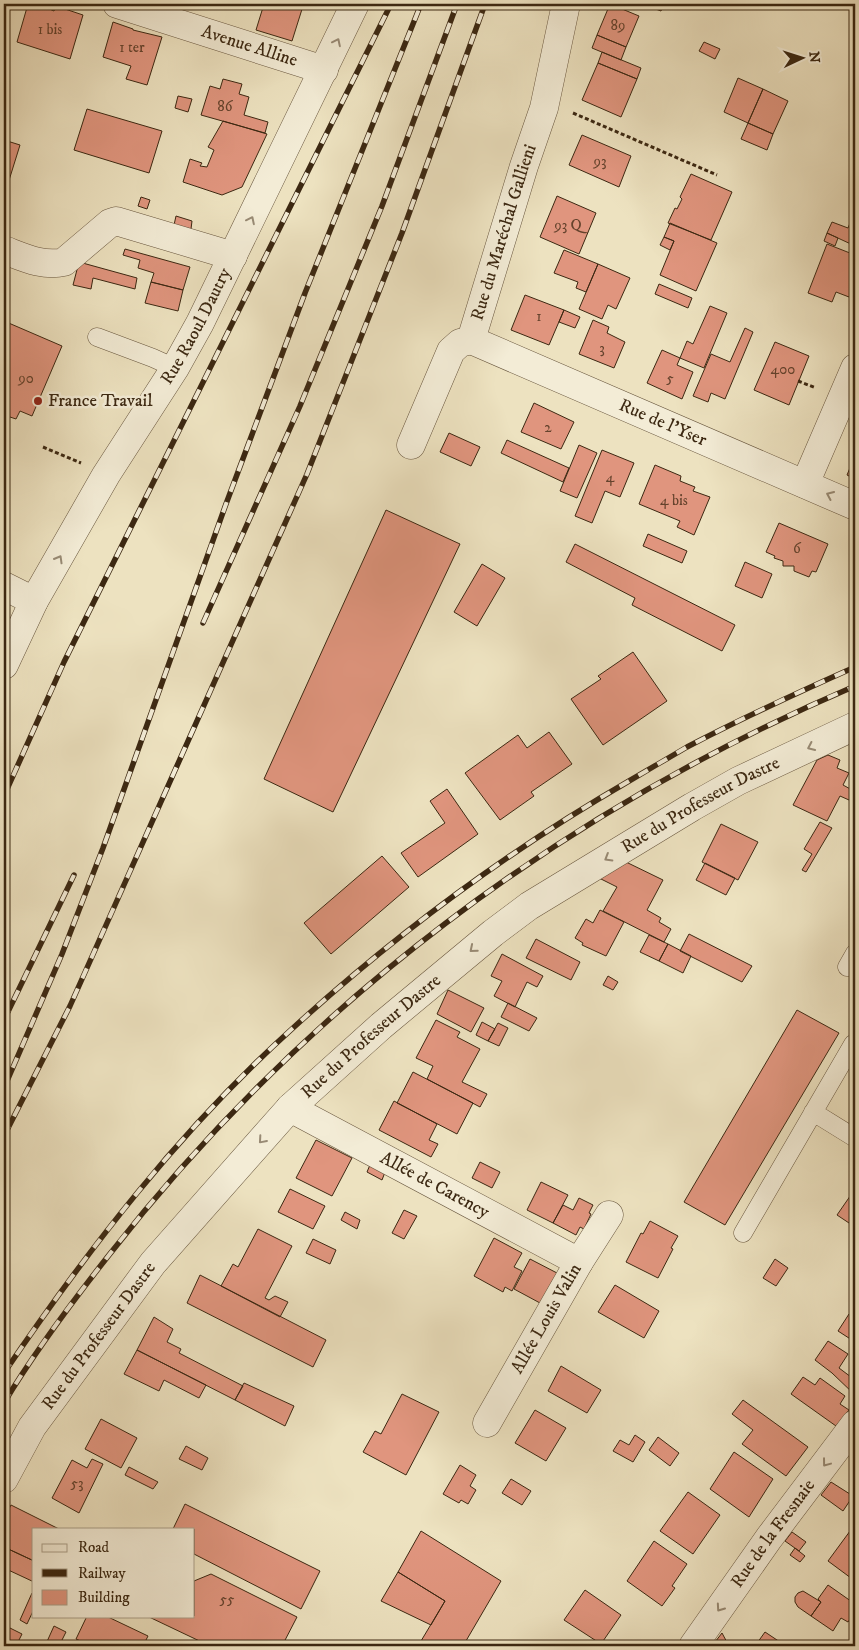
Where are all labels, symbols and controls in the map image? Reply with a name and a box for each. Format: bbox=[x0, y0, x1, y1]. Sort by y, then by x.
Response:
house number: 89 bbox=[611, 16, 626, 35]
house number: 1 bis bbox=[38, 20, 62, 39]
street label: Avenue Alline bbox=[199, 21, 300, 72]
north arrow bbox=[776, 32, 826, 82]
house number: 1 ter bbox=[119, 38, 145, 57]
one-way arrow bbox=[331, 38, 341, 47]
text: N bbox=[805, 51, 823, 64]
house number: 86 bbox=[217, 97, 234, 116]
street label: Rue du Maréchal Gallieni bbox=[467, 142, 542, 323]
house number: 93 bbox=[592, 152, 607, 171]
one-way arrow bbox=[245, 216, 255, 225]
house number: 93 Q bbox=[553, 216, 589, 235]
street label: Rue Raoul Dautry bbox=[156, 264, 236, 389]
house number: 1 bbox=[536, 307, 542, 326]
house number: 3 bbox=[599, 339, 605, 358]
house number: 400 bbox=[771, 360, 795, 379]
house number: 90 bbox=[17, 369, 34, 388]
house number: 5 bbox=[666, 369, 674, 388]
place label: France Travail bbox=[48, 390, 153, 412]
street label: Rue de l'Yser bbox=[616, 394, 710, 452]
marker: France Travail bbox=[32, 395, 44, 407]
house number: 2 bbox=[544, 418, 552, 437]
house number: 4 bbox=[606, 468, 615, 487]
one-way arrow bbox=[826, 490, 835, 501]
house number: 4 bis bbox=[660, 491, 688, 510]
house number: 6 bbox=[793, 539, 802, 558]
one-way arrow bbox=[52, 555, 62, 564]
one-way arrow bbox=[807, 740, 816, 751]
street label: Rue du Professeur Dastre bbox=[617, 752, 783, 858]
one-way arrow bbox=[604, 852, 613, 862]
one-way arrow bbox=[470, 944, 479, 952]
street label: Rue du Professeur Dastre bbox=[297, 970, 446, 1103]
one-way arrow bbox=[259, 1134, 268, 1143]
street label: Allée de Carency bbox=[376, 1147, 494, 1223]
street label: Rue du Professeur Dastre bbox=[37, 1258, 161, 1414]
street label: Allée Louis Valin bbox=[506, 1259, 587, 1378]
one-way arrow bbox=[823, 1457, 832, 1467]
house number: 53 bbox=[70, 1474, 84, 1493]
street label: Rue de la Fresnaie bbox=[726, 1475, 820, 1592]
legend bbox=[32, 1528, 195, 1618]
text: Road bbox=[78, 1538, 110, 1557]
text: Railway bbox=[78, 1564, 126, 1583]
text: Building bbox=[78, 1588, 130, 1607]
house number: 55 bbox=[220, 1590, 235, 1609]
one-way arrow bbox=[717, 1602, 726, 1612]

